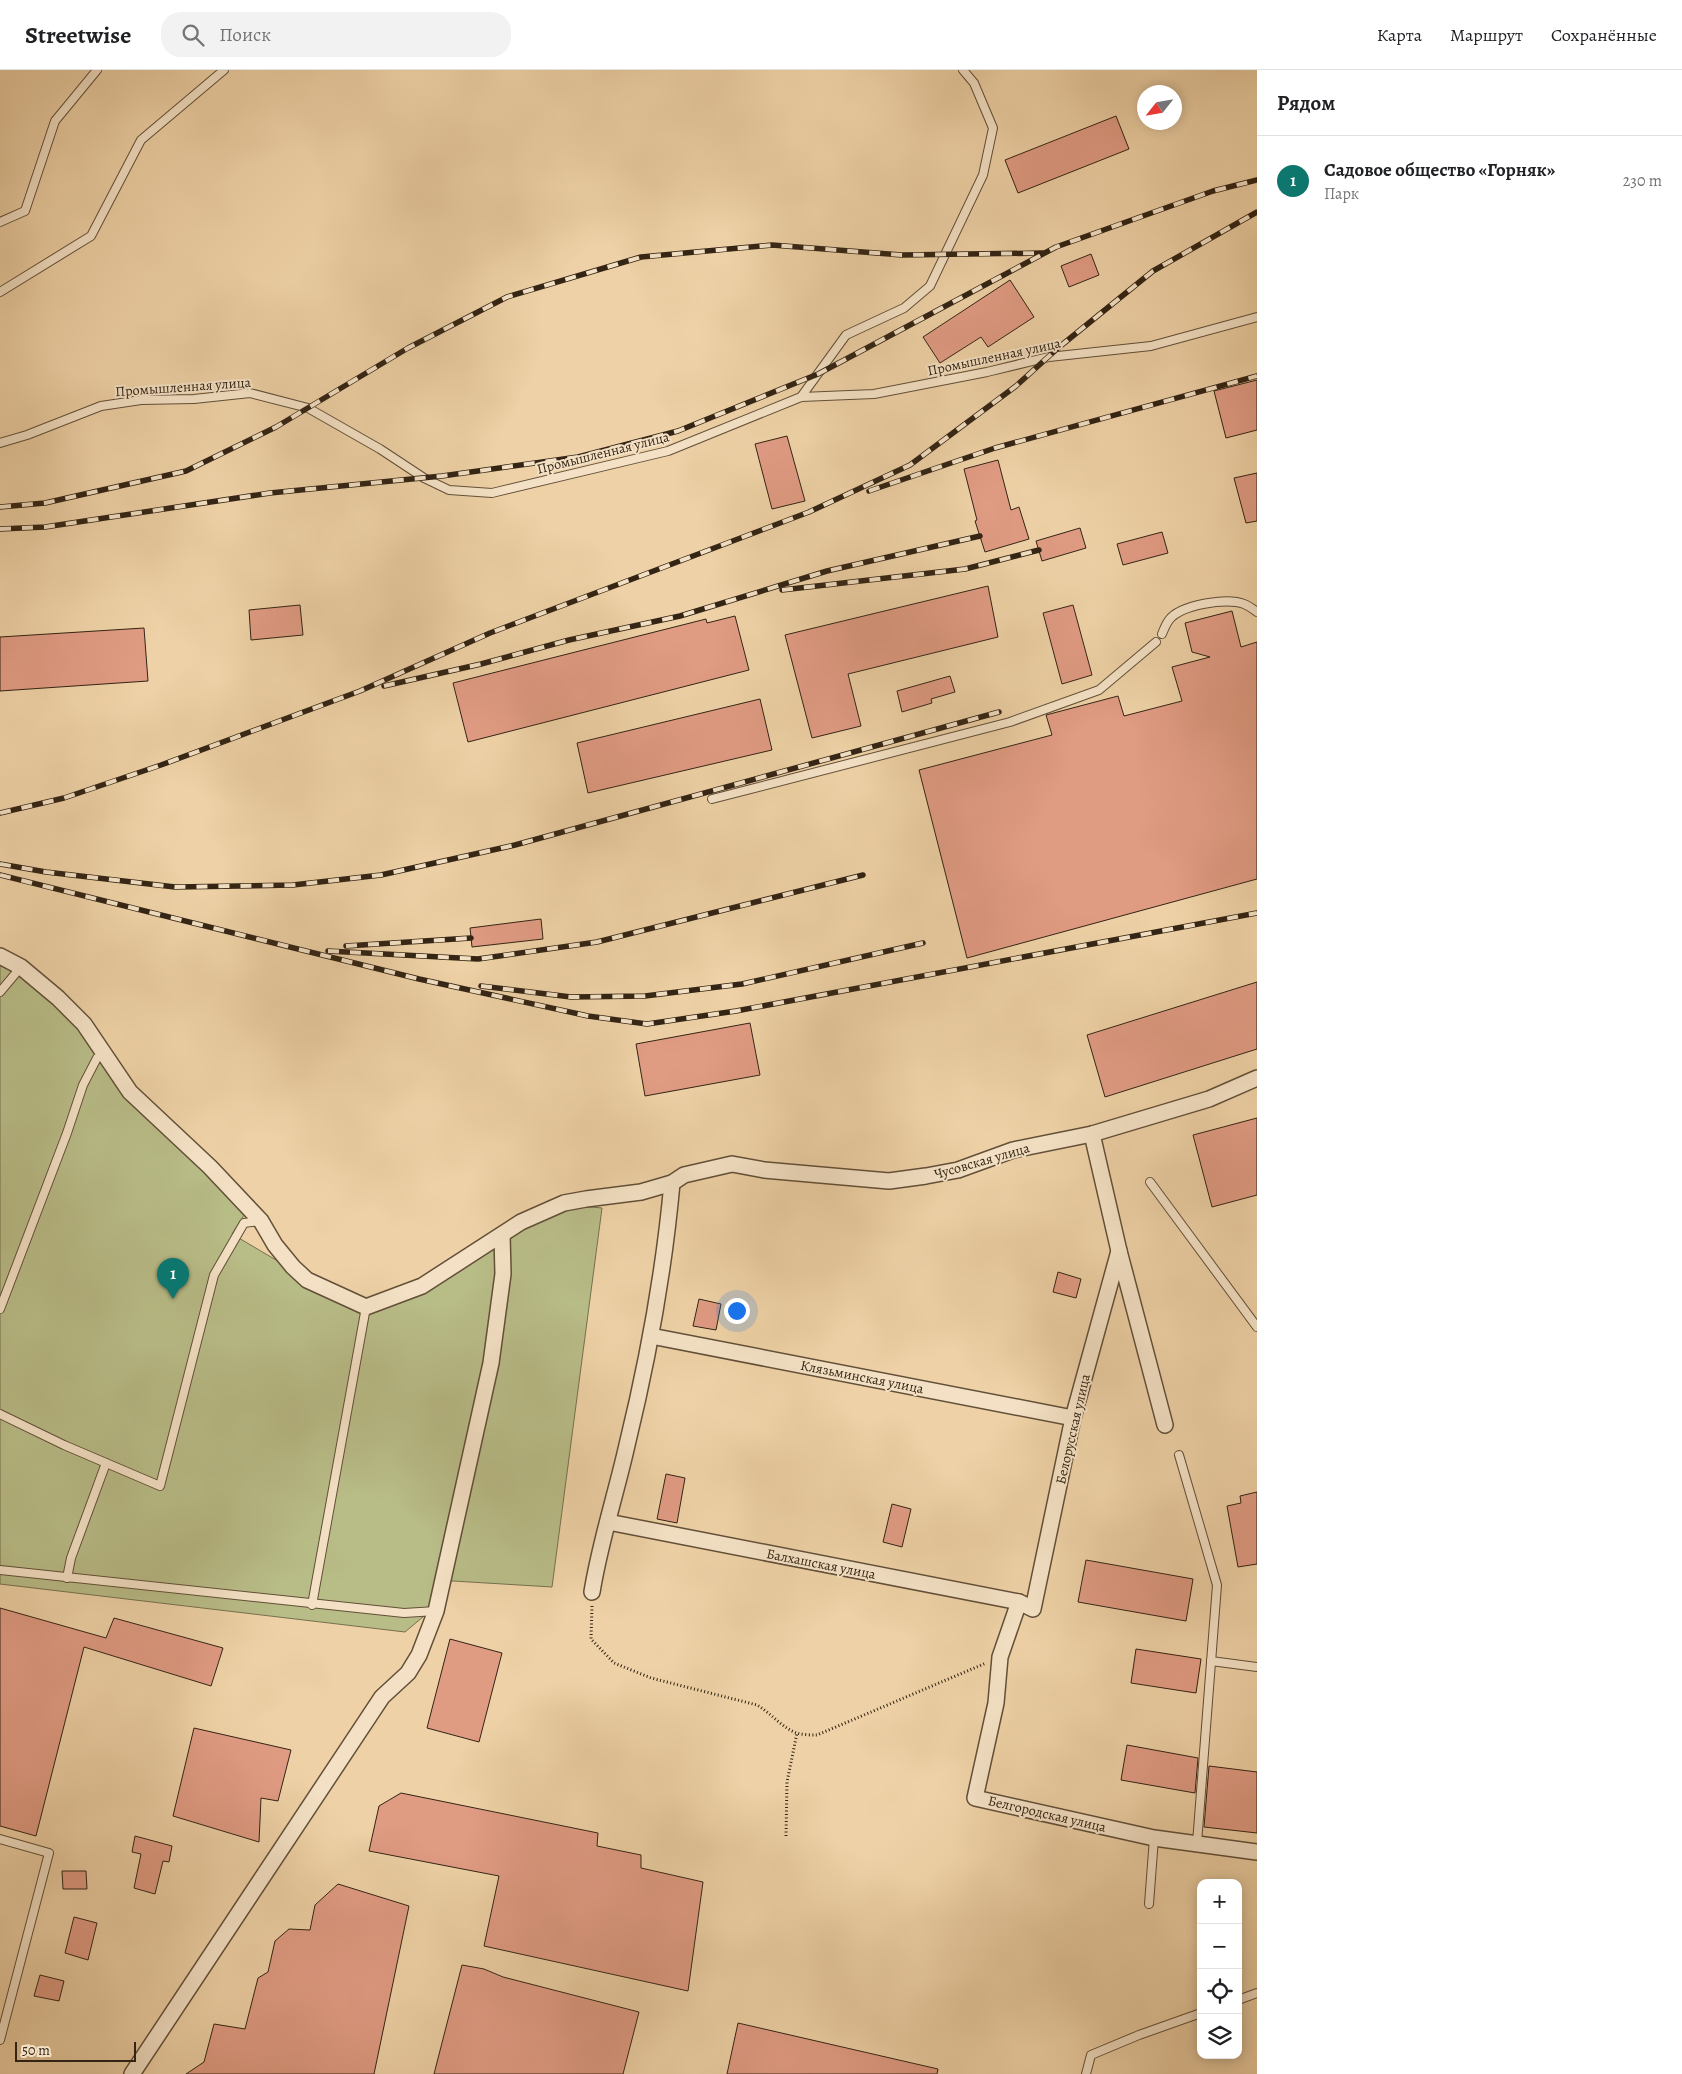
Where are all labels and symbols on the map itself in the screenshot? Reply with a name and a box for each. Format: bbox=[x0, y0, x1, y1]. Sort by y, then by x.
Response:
north arrow bbox=[1137, 85, 1182, 130]
street label: Промышленная улица bbox=[926, 333, 1063, 380]
street label: Промышленная улица bbox=[115, 373, 252, 401]
street label: Промышленная улица bbox=[535, 427, 672, 479]
street label: Чусовская улица bbox=[932, 1138, 1032, 1184]
pin: 1 bbox=[157, 1258, 189, 1299]
your location bbox=[724, 1298, 750, 1324]
street label: Клязьминская улица bbox=[799, 1356, 926, 1398]
street label: Белорусская улица bbox=[1051, 1371, 1095, 1486]
street label: Балхашская улица bbox=[765, 1544, 878, 1584]
street label: Белгородская улица bbox=[986, 1791, 1108, 1837]
scale bar bbox=[15, 2039, 136, 2062]

